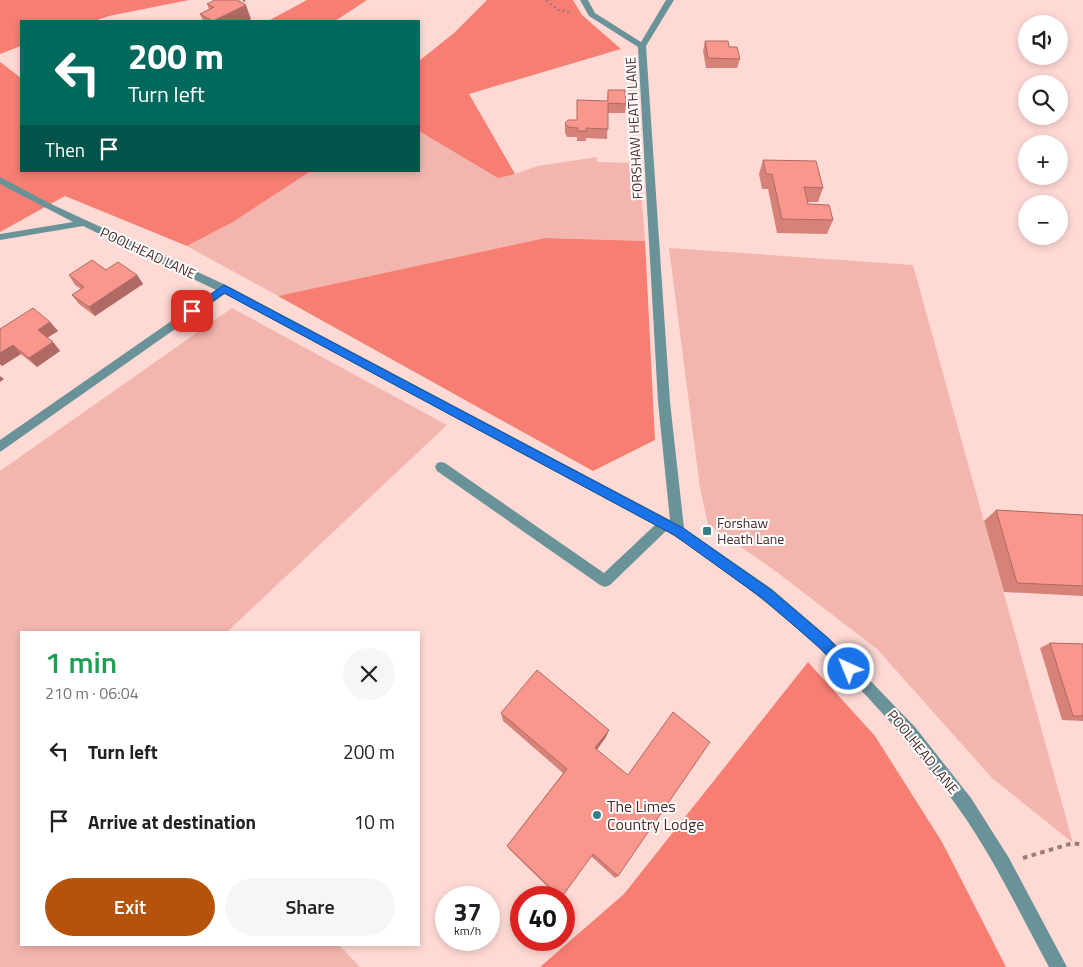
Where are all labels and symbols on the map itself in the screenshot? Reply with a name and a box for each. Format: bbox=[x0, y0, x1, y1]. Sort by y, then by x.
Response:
street label: FORSHAW HEATH LANE bbox=[619, 56, 648, 200]
street label: POOLHEAD LANE bbox=[97, 221, 200, 284]
pin bbox=[171, 290, 213, 332]
place label: Forshaw Heath Lane bbox=[717, 512, 784, 549]
marker: Forshaw Heath Lane bbox=[701, 525, 713, 537]
position arrow bbox=[822, 642, 874, 694]
street label: POOLHEAD LANE bbox=[883, 705, 964, 799]
place label: The Limes Country Lodge bbox=[607, 794, 704, 836]
marker: The Limes Country Lodge bbox=[591, 809, 603, 821]
speed limit sign: 40 bbox=[510, 886, 575, 951]

